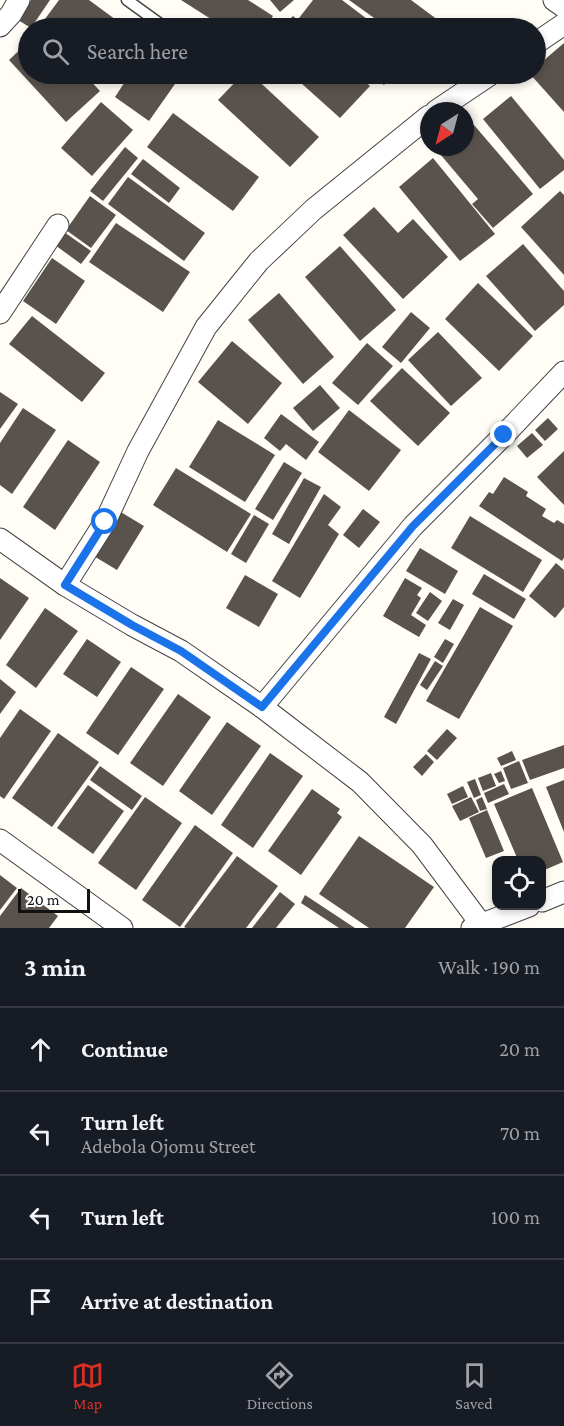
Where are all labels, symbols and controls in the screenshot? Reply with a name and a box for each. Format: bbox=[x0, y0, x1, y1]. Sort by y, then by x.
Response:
search box bbox=[18, 18, 546, 84]
icon: search bbox=[39, 35, 72, 68]
text: Search here bbox=[87, 39, 188, 64]
north arrow bbox=[420, 102, 474, 156]
route end bbox=[490, 421, 516, 447]
route start bbox=[91, 508, 117, 534]
map controls bbox=[492, 856, 546, 910]
button: locate bbox=[492, 856, 546, 910]
scale bar bbox=[18, 886, 90, 914]
text: 20 m bbox=[27, 891, 60, 908]
text: 3 min bbox=[24, 953, 86, 982]
text: Walk · 190 m bbox=[438, 956, 540, 978]
icon: ahead bbox=[24, 1033, 57, 1066]
text: Continue bbox=[81, 1037, 168, 1062]
text: 20 m bbox=[499, 1038, 540, 1060]
text: Turn left bbox=[81, 1110, 164, 1135]
icon: left bbox=[24, 1117, 57, 1150]
text: 70 m bbox=[500, 1122, 540, 1144]
text: Adebola Ojomu Street bbox=[81, 1135, 256, 1157]
icon: left bbox=[24, 1201, 57, 1234]
text: Turn left bbox=[81, 1205, 164, 1230]
text: 100 m bbox=[491, 1206, 540, 1228]
icon: arrive bbox=[24, 1285, 57, 1318]
text: Arrive at destination bbox=[81, 1289, 273, 1314]
tab: Map bbox=[71, 1359, 104, 1412]
tab: Directions bbox=[247, 1359, 313, 1412]
tab: Saved bbox=[455, 1359, 493, 1412]

